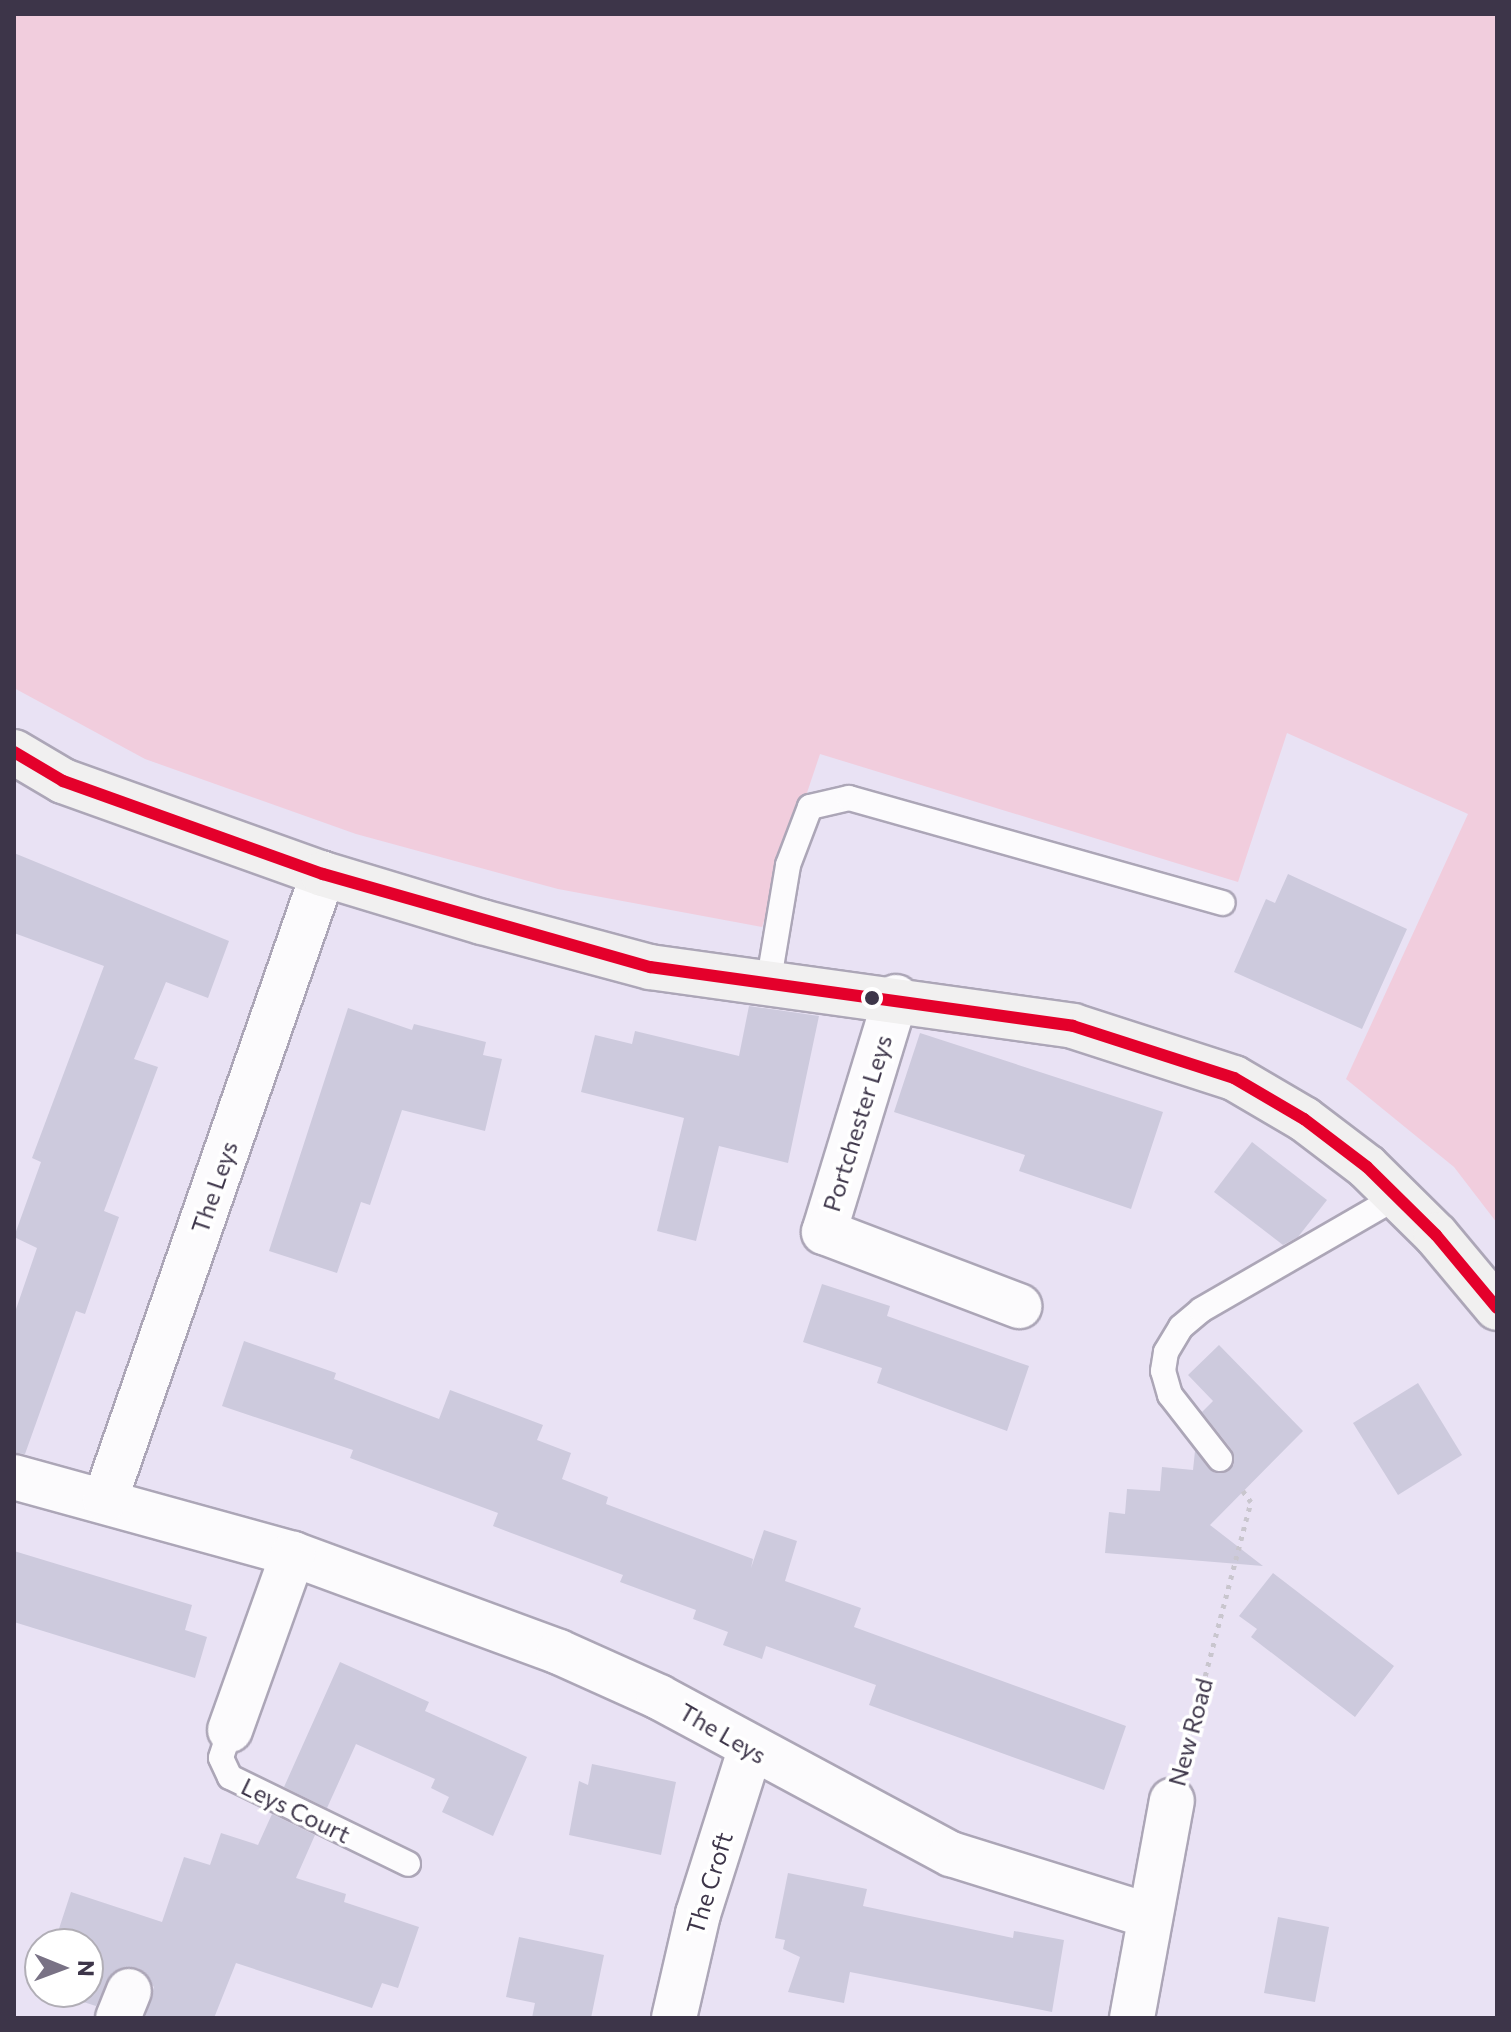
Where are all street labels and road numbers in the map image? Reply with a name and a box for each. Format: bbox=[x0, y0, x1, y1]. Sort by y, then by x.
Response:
street label: Portchester Leys bbox=[816, 1031, 898, 1215]
street label: The Leys bbox=[185, 1137, 243, 1237]
street label: New Road bbox=[1162, 1675, 1218, 1789]
street label: The Leys bbox=[674, 1697, 772, 1769]
street label: Leys Court bbox=[237, 1771, 355, 1849]
street label: The Croft bbox=[680, 1828, 738, 1938]

